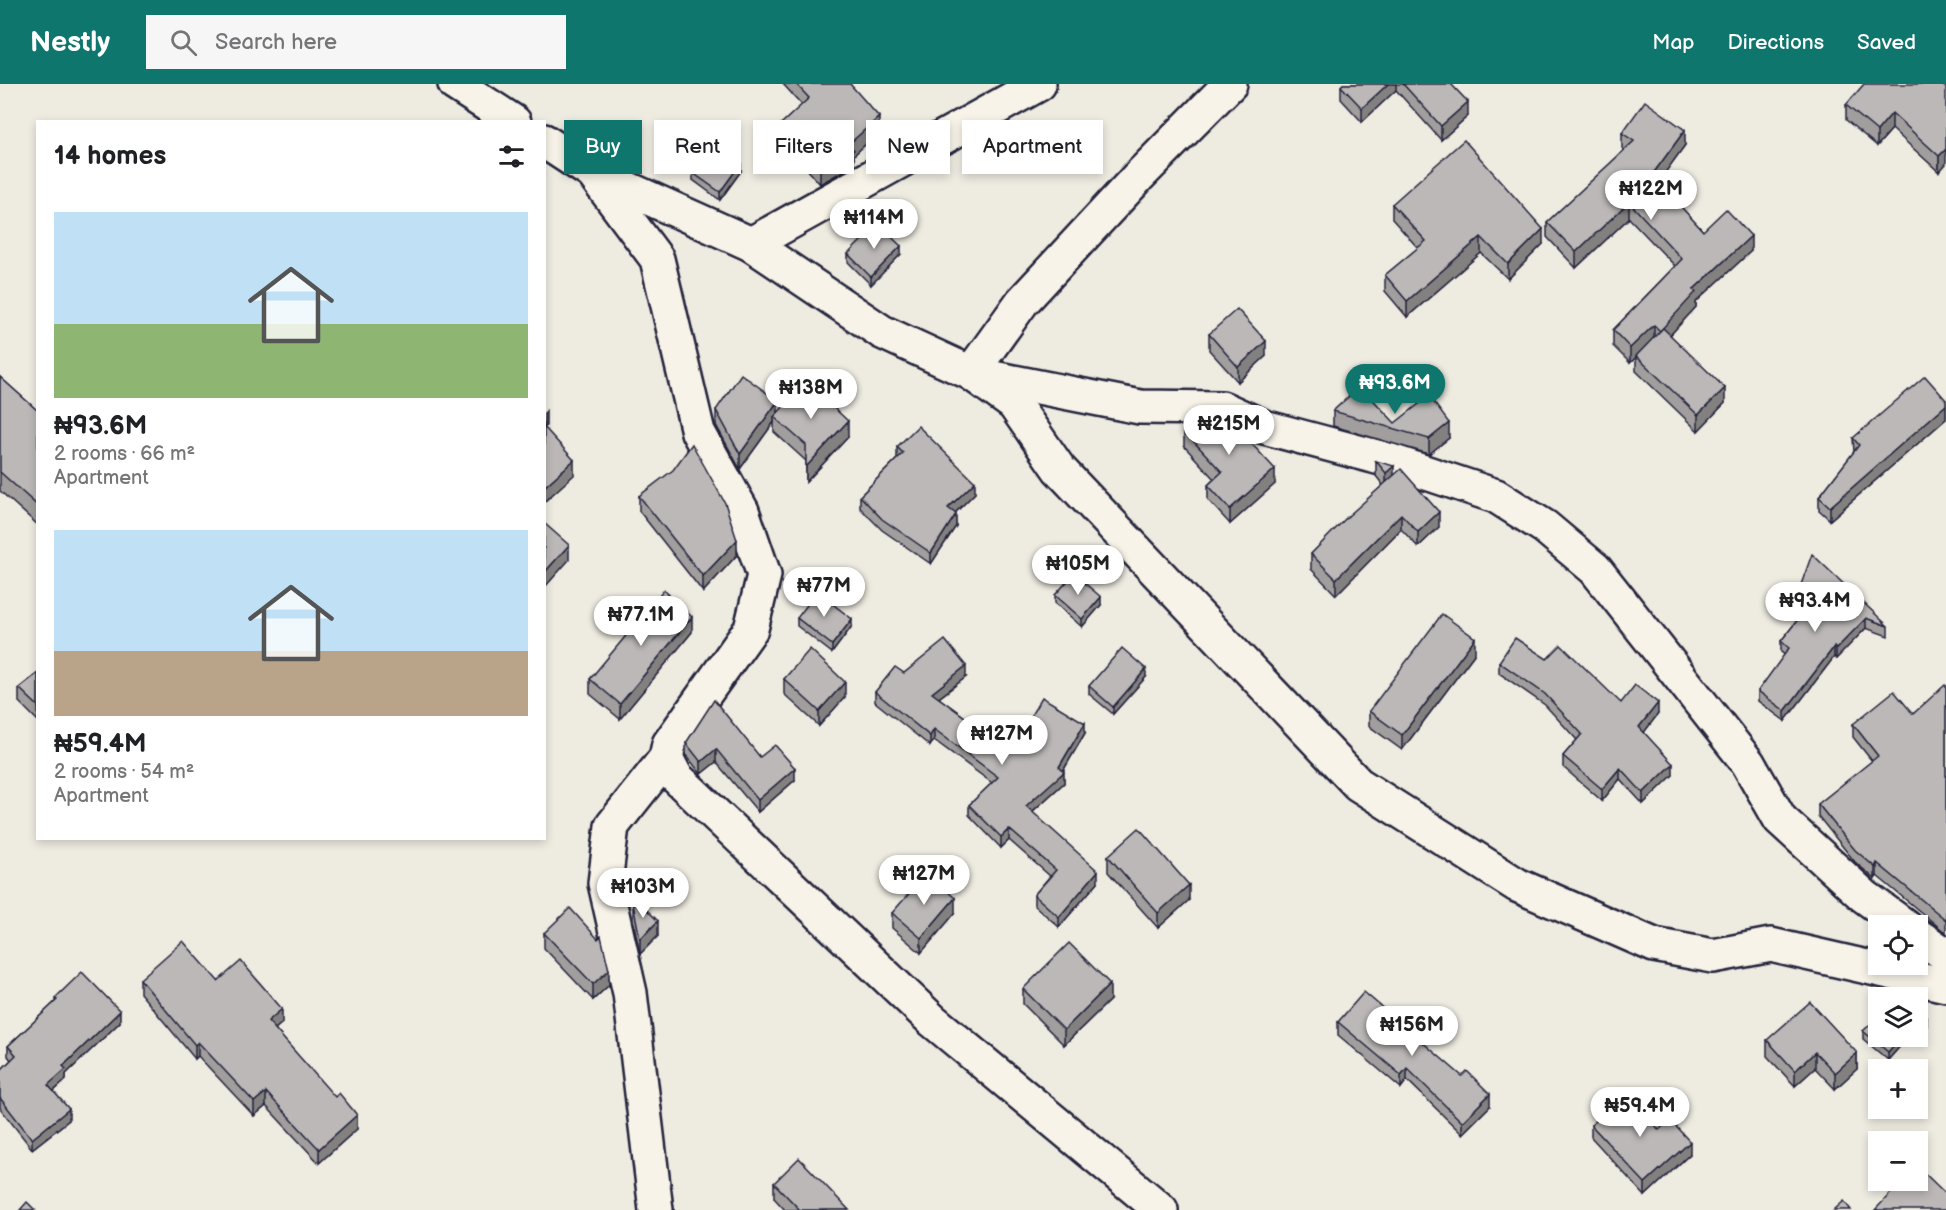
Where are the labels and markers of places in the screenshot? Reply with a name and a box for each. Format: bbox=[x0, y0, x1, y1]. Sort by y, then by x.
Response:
pin: ₦122M bbox=[1609, 170, 1693, 221]
pin: ₦114M bbox=[832, 199, 916, 250]
pin: ₦93.6M bbox=[1346, 364, 1444, 415]
pin: ₦138M bbox=[769, 369, 853, 420]
pin: ₦215M bbox=[1187, 405, 1271, 456]
pin: ₦105M bbox=[1036, 545, 1120, 596]
pin: ₦77M bbox=[788, 567, 860, 618]
pin: ₦93.4M bbox=[1766, 582, 1864, 633]
pin: ₦77.1M bbox=[592, 596, 690, 647]
pin: ₦127M bbox=[960, 715, 1044, 766]
pin: ₦127M bbox=[882, 855, 966, 906]
pin: ₦103M bbox=[601, 868, 685, 919]
pin: ₦156M bbox=[1370, 1006, 1454, 1057]
pin: ₦59.4M bbox=[1591, 1087, 1689, 1138]

